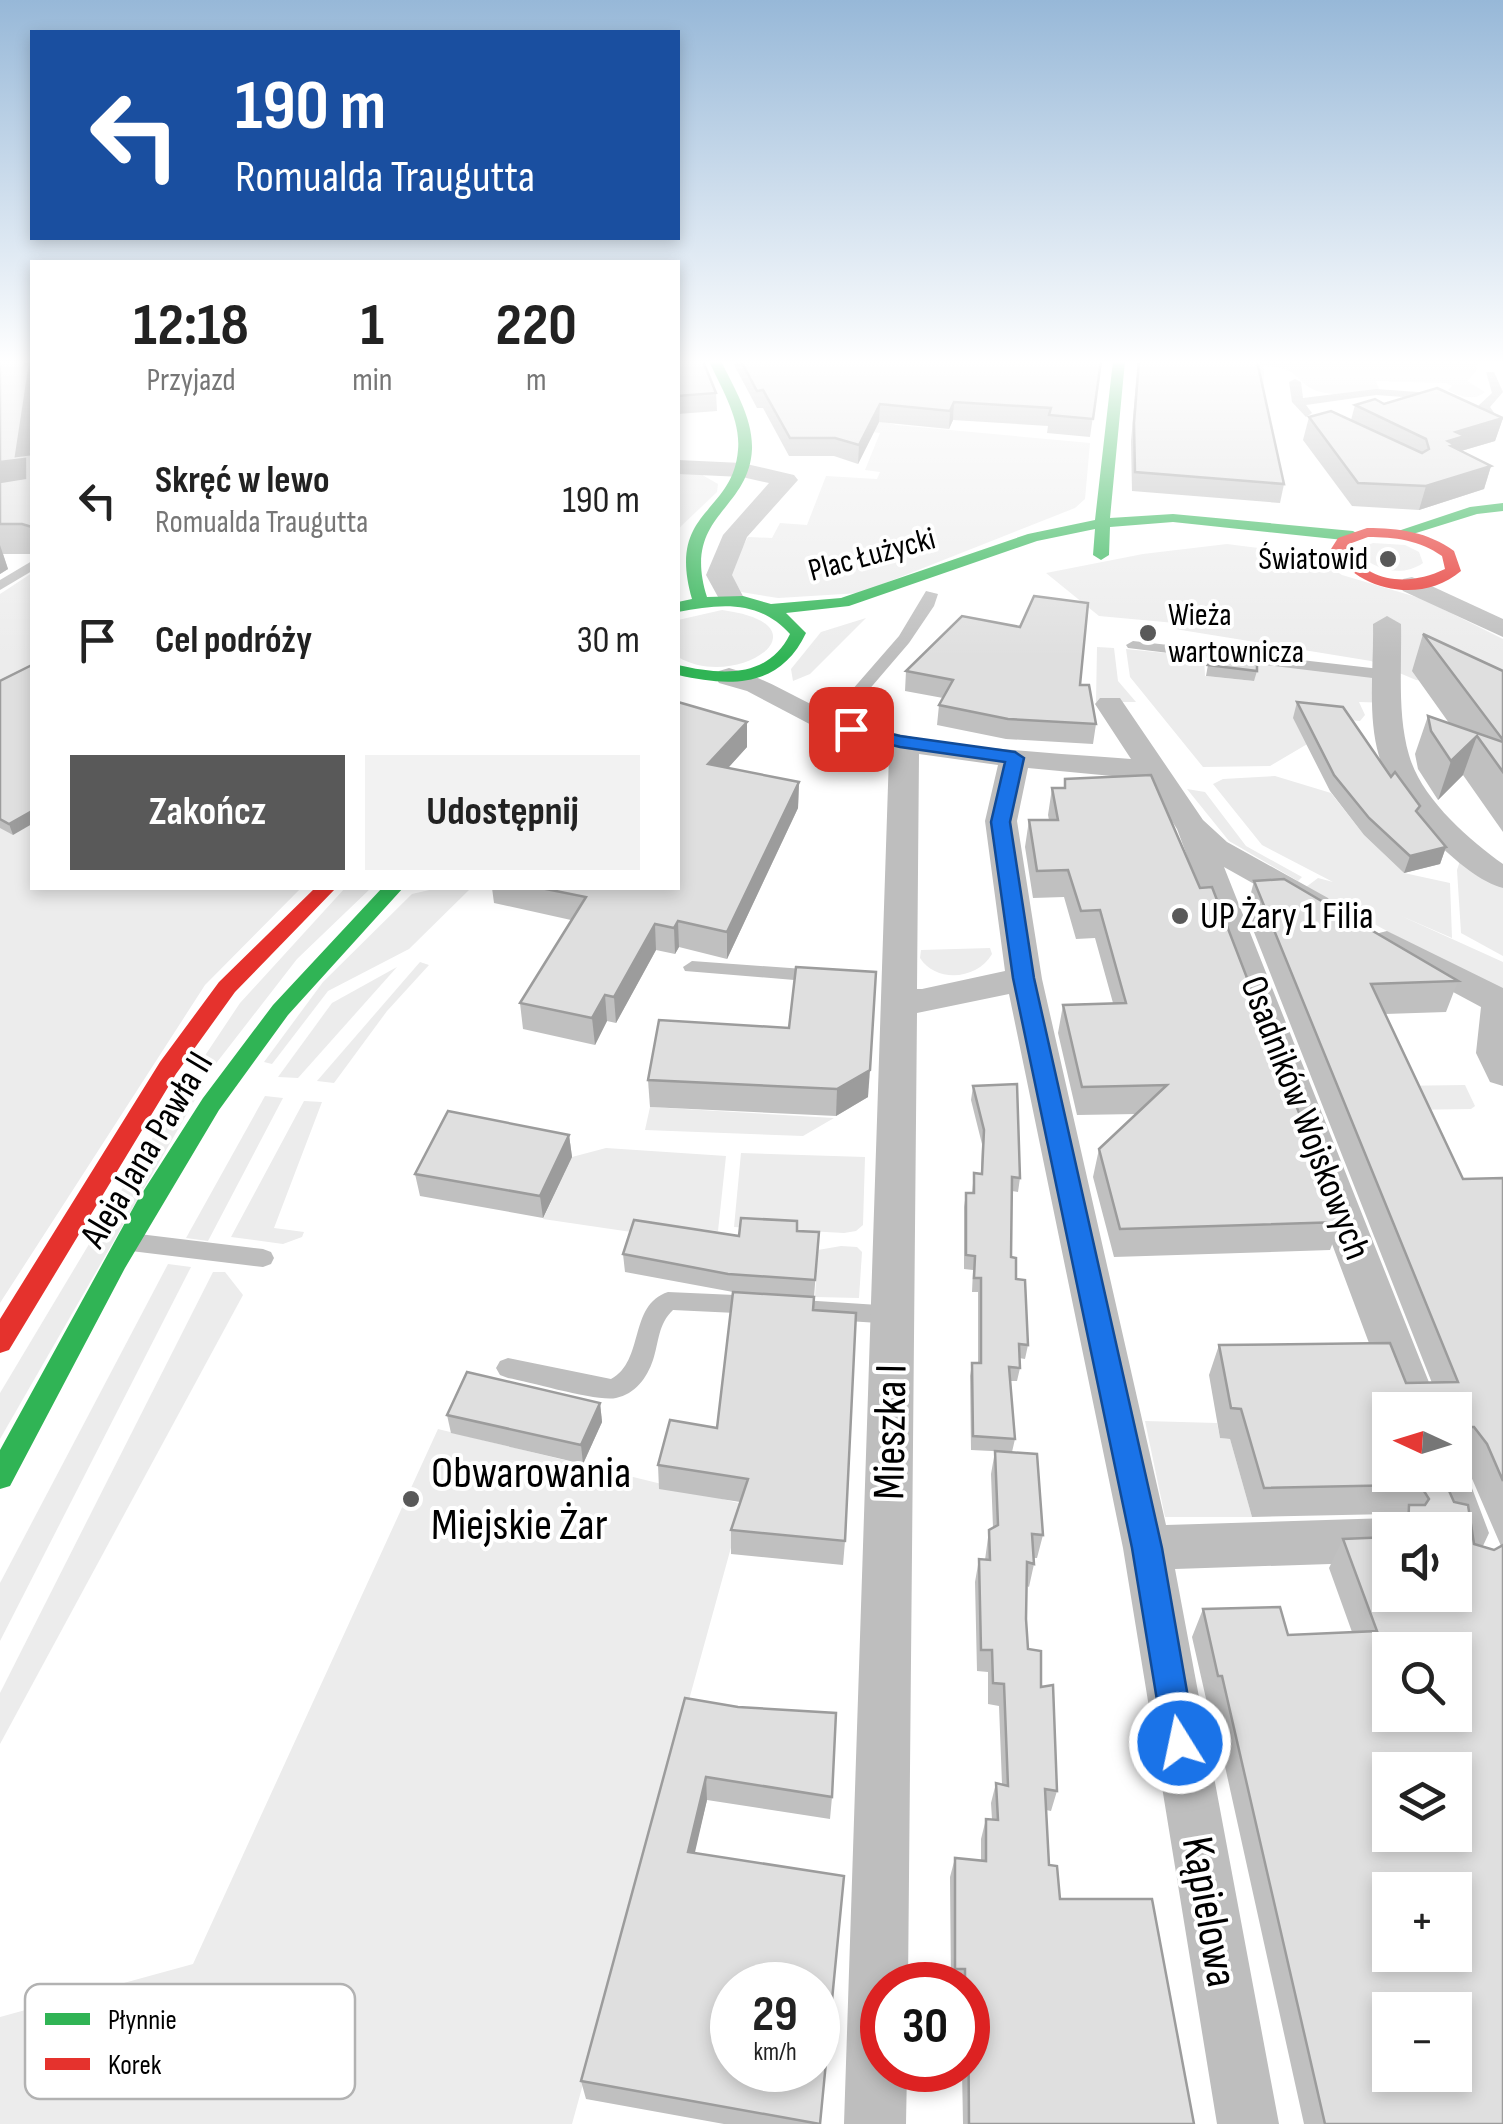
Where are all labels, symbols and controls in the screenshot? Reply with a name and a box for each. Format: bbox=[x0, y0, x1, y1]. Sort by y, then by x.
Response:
text: 190 m bbox=[235, 65, 386, 149]
icon: left bbox=[70, 70, 200, 200]
text: Romualda Traugutta bbox=[235, 150, 535, 205]
text: 12:18 bbox=[133, 290, 249, 362]
text: 1 bbox=[360, 290, 384, 362]
text: 220 bbox=[496, 290, 577, 362]
text: Przyjazd bbox=[147, 361, 236, 400]
text: min bbox=[352, 361, 392, 400]
text: m bbox=[526, 361, 546, 400]
text: Skręć w lewo bbox=[155, 458, 330, 503]
icon: left bbox=[70, 473, 125, 528]
text: 190 m bbox=[562, 478, 640, 523]
text: Romualda Traugutta bbox=[155, 503, 368, 542]
street label: Plac Łużycki bbox=[804, 519, 940, 591]
place label: Światowid bbox=[1258, 540, 1368, 579]
marker: Światowid bbox=[1377, 548, 1399, 570]
place label: Wieża wartownicza bbox=[1168, 596, 1304, 672]
icon: arrive bbox=[70, 613, 125, 668]
text: Cel podróży bbox=[155, 618, 312, 663]
text: 30 m bbox=[577, 618, 640, 663]
marker: Wieża wartownicza bbox=[1137, 622, 1159, 644]
pin bbox=[809, 687, 894, 772]
icon: arrive bbox=[824, 702, 879, 757]
button: Zakończ bbox=[70, 755, 345, 870]
button: Udostępnij bbox=[365, 755, 640, 870]
place label: UP Żary 1 Filia bbox=[1200, 894, 1374, 939]
marker: UP Żary 1 Filia bbox=[1169, 905, 1191, 927]
street label: Osadników Wojskowych bbox=[1230, 970, 1380, 1266]
street label: Aleja Jana Pawła II bbox=[70, 1044, 223, 1257]
street label: Mieszka I bbox=[862, 1364, 920, 1500]
north arrow bbox=[1372, 1392, 1472, 1492]
map controls bbox=[1372, 1392, 1472, 2092]
place label: Obwarowania Miejskie Żar bbox=[431, 1446, 631, 1553]
marker: Obwarowania Miejskie Żar bbox=[400, 1488, 422, 1510]
button: sound bbox=[1372, 1512, 1472, 1612]
button: search bbox=[1372, 1632, 1472, 1732]
position arrow bbox=[1128, 1691, 1232, 1795]
button: layers bbox=[1372, 1752, 1472, 1852]
street label: Kąpielowa bbox=[1169, 1833, 1249, 1991]
button: + bbox=[1372, 1872, 1472, 1972]
speed limit sign: 30 bbox=[860, 1962, 990, 2092]
legend bbox=[25, 1984, 355, 2099]
text: 29 bbox=[752, 1985, 798, 2045]
button: − bbox=[1372, 1992, 1472, 2092]
text: Płynnie bbox=[108, 2004, 177, 2037]
text: km/h bbox=[753, 2037, 797, 2068]
text: Korek bbox=[108, 2049, 162, 2082]

